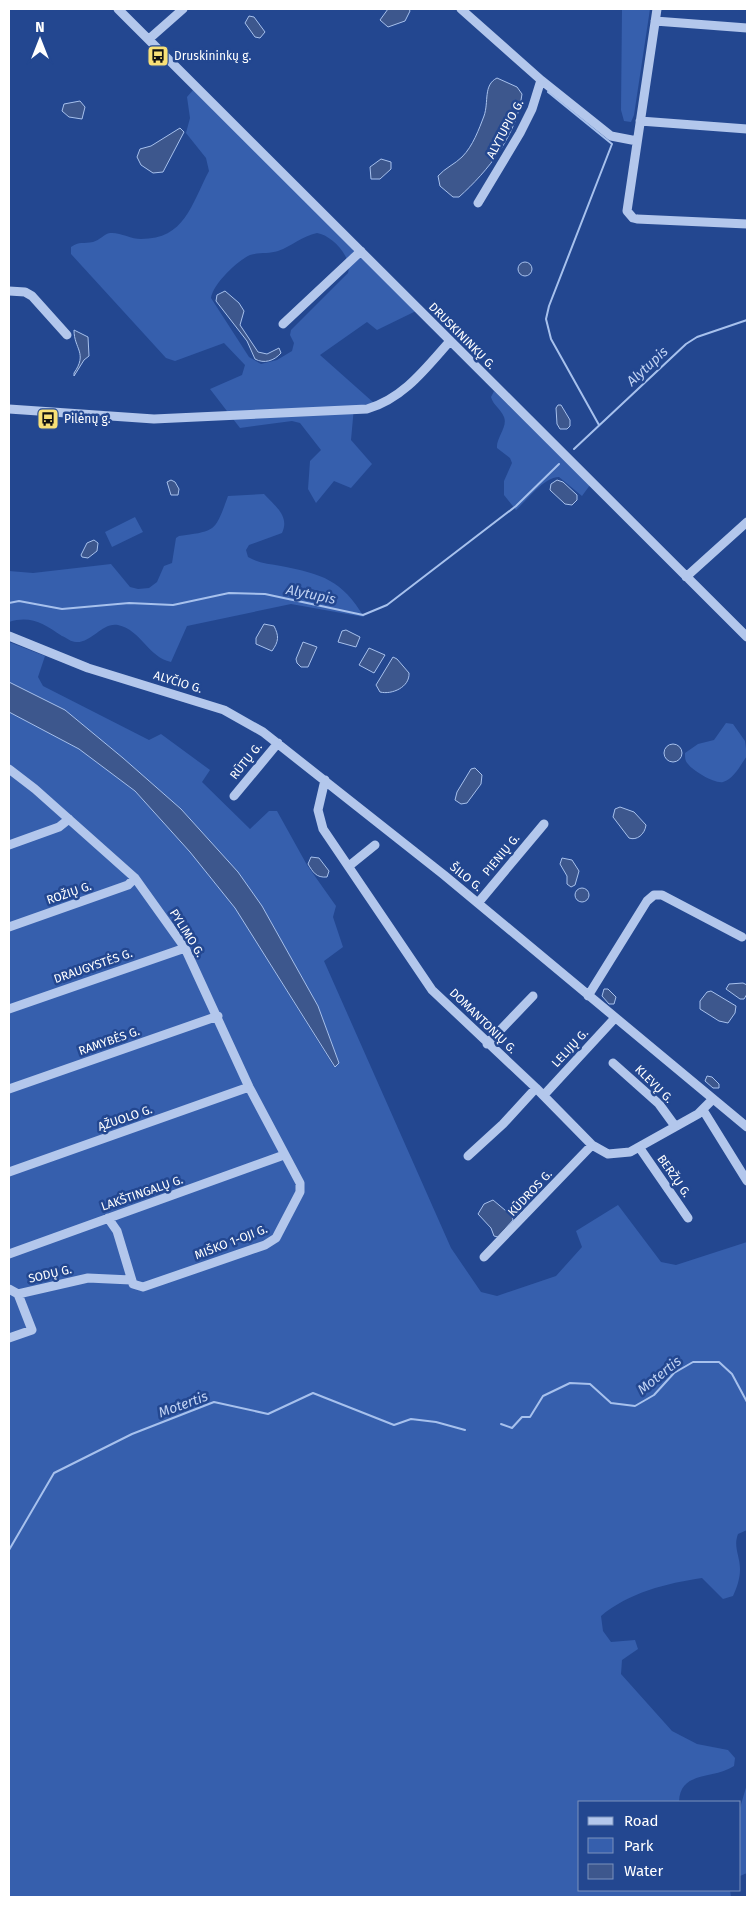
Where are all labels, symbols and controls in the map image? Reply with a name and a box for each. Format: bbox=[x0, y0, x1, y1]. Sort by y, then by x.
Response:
north arrow bbox=[15, 15, 65, 65]
text: N bbox=[35, 19, 45, 36]
bus stop icon: Druskininkų g. bbox=[146, 44, 170, 68]
place label: Druskininkų g. bbox=[174, 49, 251, 63]
street label: ALYTUPIO G. bbox=[484, 97, 526, 161]
street label: DRUSKININKŲ G. bbox=[426, 300, 498, 372]
water label: Alytupis bbox=[622, 343, 672, 390]
bus stop icon: Pilėnų g. bbox=[36, 407, 60, 431]
place label: Pilėnų g. bbox=[64, 412, 111, 426]
water label: Alytupis bbox=[284, 581, 338, 608]
street label: ALYČIO G. bbox=[152, 667, 204, 696]
street label: RŪTŲ G. bbox=[227, 740, 265, 782]
street label: PIENIŲ G. bbox=[479, 831, 523, 879]
street label: ŠILO G. bbox=[447, 859, 486, 894]
street label: ROŽIŲ G. bbox=[44, 878, 93, 907]
street label: PYLIMO G. bbox=[167, 906, 207, 960]
street label: DRAUGYSTĖS G. bbox=[51, 945, 134, 986]
street label: DOMANTONIŲ G. bbox=[447, 985, 520, 1057]
street label: RAMYBĖS G. bbox=[76, 1023, 141, 1058]
street label: LELIJŲ G. bbox=[549, 1026, 591, 1070]
street label: KLEVŲ G. bbox=[632, 1062, 676, 1106]
street label: ĄŽUOLO G. bbox=[96, 1101, 154, 1134]
street label: BERŽŲ G. bbox=[654, 1151, 695, 1200]
street label: KŪDROS G. bbox=[505, 1167, 555, 1219]
street label: LAKŠTINGALŲ G. bbox=[99, 1171, 185, 1214]
street label: MIŠKO 1-OJI G. bbox=[192, 1221, 269, 1262]
street label: SODŲ G. bbox=[27, 1262, 73, 1286]
water label: Motertis bbox=[634, 1352, 685, 1398]
water label: Motertis bbox=[156, 1387, 211, 1421]
legend bbox=[578, 1801, 741, 1891]
text: Road bbox=[624, 1812, 659, 1830]
text: Park bbox=[624, 1837, 654, 1855]
text: Water bbox=[624, 1862, 663, 1880]

